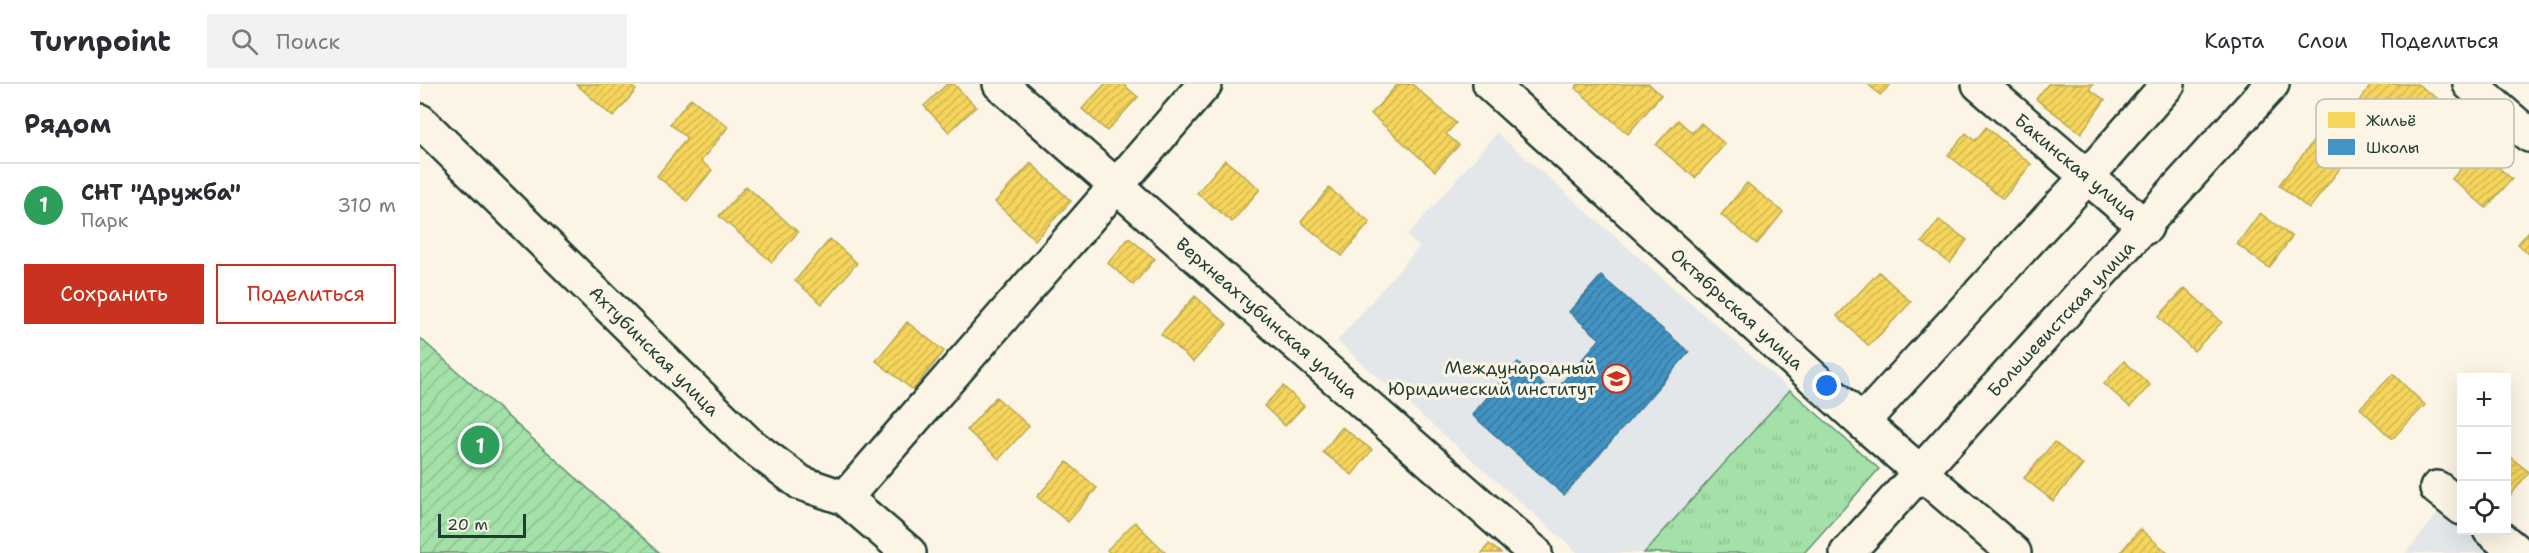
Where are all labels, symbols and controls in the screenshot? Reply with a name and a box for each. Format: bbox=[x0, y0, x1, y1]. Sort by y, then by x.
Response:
search box bbox=[207, 14, 627, 68]
text: Turnpoint bbox=[30, 22, 171, 60]
icon: search bbox=[228, 25, 261, 58]
text: Поиск bbox=[276, 27, 340, 56]
text: Карта bbox=[2204, 27, 2264, 55]
text: Слои bbox=[2297, 27, 2348, 55]
text: Поделиться bbox=[2381, 27, 2499, 55]
legend bbox=[2316, 99, 2514, 168]
text: Рядом bbox=[24, 106, 111, 141]
street label: Бакинская улица bbox=[2009, 108, 2143, 226]
text: Жильё bbox=[2366, 110, 2416, 131]
text: Школы bbox=[2366, 137, 2420, 158]
text: СНТ "Дружба" bbox=[81, 178, 241, 207]
text: 1 bbox=[39, 192, 48, 218]
text: 310 m bbox=[337, 192, 396, 218]
text: Парк bbox=[81, 207, 128, 233]
street label: Верхнеахтубинская улица bbox=[1171, 232, 1363, 404]
street label: Большевистская улица bbox=[1982, 236, 2140, 402]
street label: Октябрьская улица bbox=[1665, 243, 1809, 375]
button: Сохранить bbox=[24, 264, 204, 324]
button: Поделиться bbox=[216, 264, 396, 324]
street label: Ахтубинская улица bbox=[584, 281, 724, 421]
place label: Международный Юридический институт bbox=[1388, 356, 1597, 401]
school or university icon: Международный Юридический институт bbox=[1601, 362, 1633, 394]
your location bbox=[1812, 371, 1841, 400]
map controls bbox=[2457, 373, 2511, 535]
button: + bbox=[2457, 373, 2511, 427]
pin: 1 bbox=[460, 422, 500, 468]
button: − bbox=[2457, 427, 2511, 481]
button: locate bbox=[2457, 481, 2511, 535]
scale bar bbox=[438, 511, 526, 538]
text: 20 m bbox=[447, 514, 488, 535]

